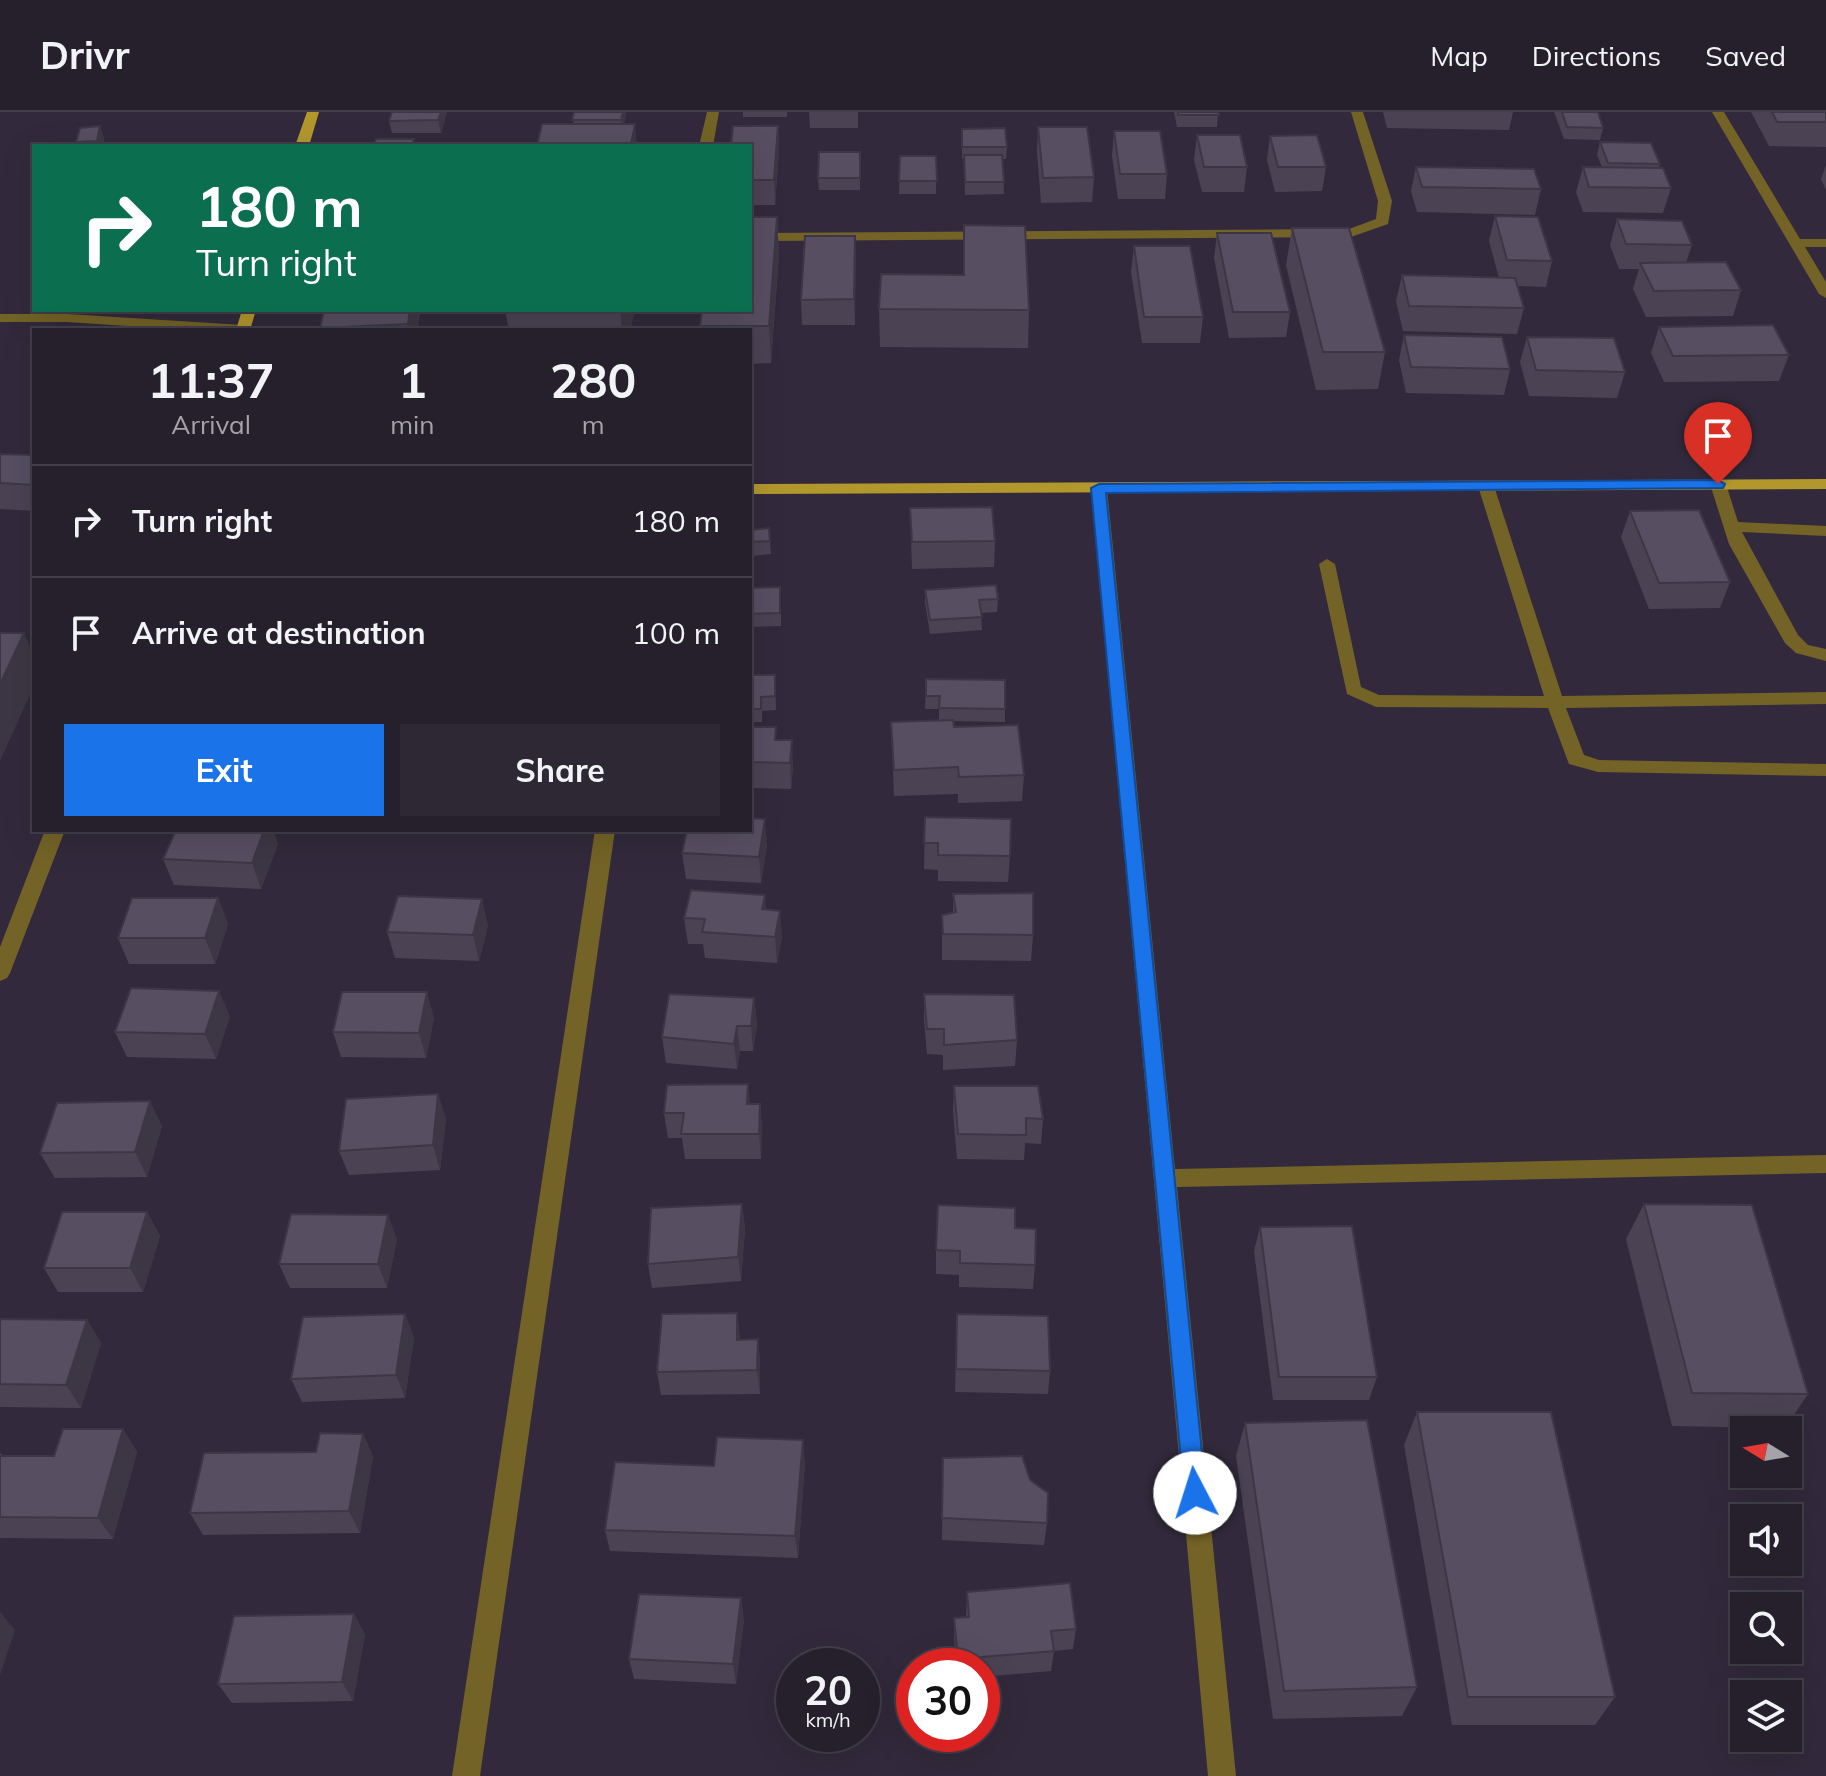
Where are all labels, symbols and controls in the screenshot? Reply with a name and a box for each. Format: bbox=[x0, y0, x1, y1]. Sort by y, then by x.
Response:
text: Drivr bbox=[40, 31, 129, 79]
text: Map bbox=[1430, 38, 1488, 73]
text: Directions bbox=[1532, 38, 1661, 73]
text: Saved bbox=[1705, 38, 1786, 73]
text: 180 m bbox=[196, 171, 363, 241]
icon: right bbox=[64, 176, 168, 280]
text: Turn right bbox=[196, 240, 357, 285]
text: 11:37 bbox=[148, 350, 275, 410]
text: 1 bbox=[398, 350, 427, 410]
text: 280 bbox=[550, 350, 636, 410]
pin bbox=[1684, 402, 1752, 484]
text: Arrival bbox=[171, 408, 251, 441]
text: min bbox=[390, 408, 434, 441]
text: m bbox=[582, 408, 605, 441]
icon: arrive bbox=[1696, 414, 1740, 458]
icon: right bbox=[64, 499, 108, 543]
text: Turn right bbox=[132, 502, 272, 540]
text: 180 m bbox=[632, 502, 720, 540]
icon: arrive bbox=[64, 611, 108, 655]
text: Arrive at destination bbox=[132, 614, 426, 652]
text: 100 m bbox=[632, 614, 720, 652]
button: Exit bbox=[64, 724, 384, 816]
button: Share bbox=[400, 724, 720, 816]
north arrow bbox=[1730, 1416, 1802, 1488]
map controls bbox=[1730, 1416, 1802, 1752]
position arrow bbox=[1153, 1451, 1237, 1535]
button: sound bbox=[1730, 1504, 1802, 1576]
button: search bbox=[1730, 1592, 1802, 1664]
speed limit sign: 30 bbox=[896, 1648, 1000, 1752]
text: 20 bbox=[804, 1665, 852, 1715]
button: layers bbox=[1730, 1680, 1802, 1752]
text: km/h bbox=[805, 1707, 851, 1732]

